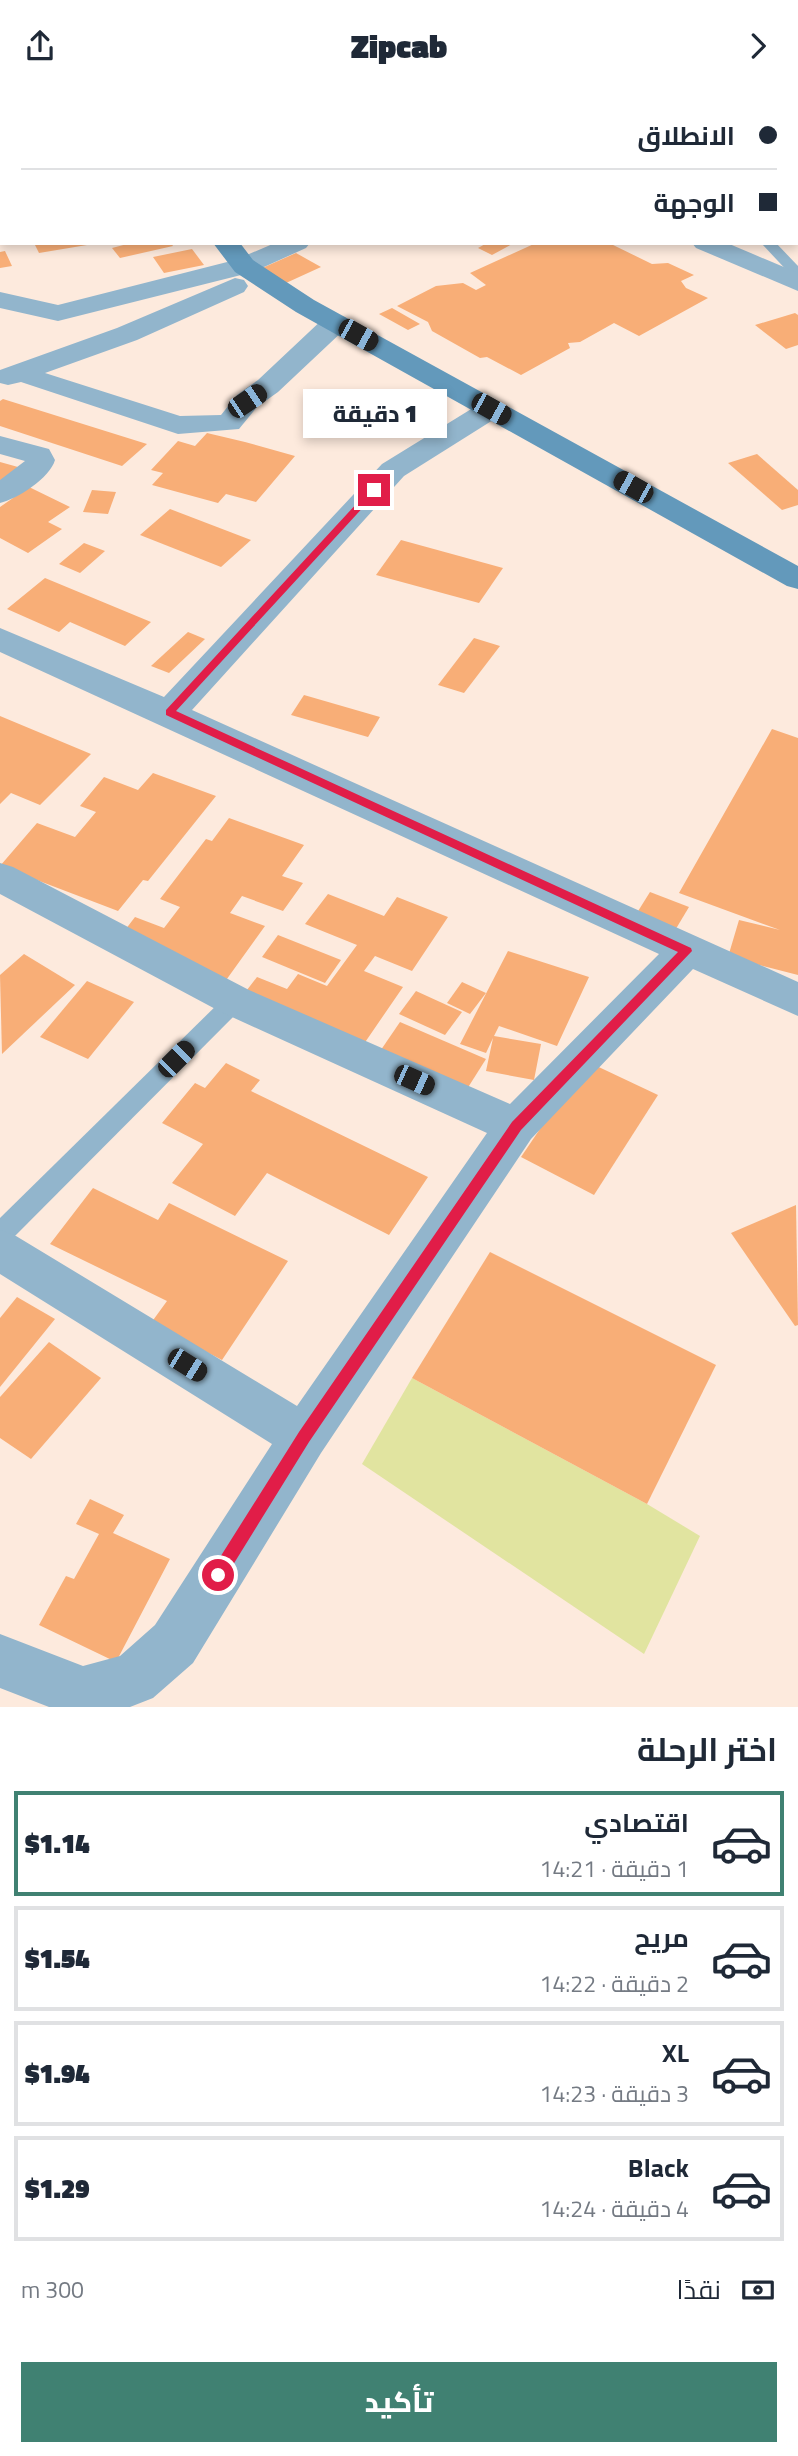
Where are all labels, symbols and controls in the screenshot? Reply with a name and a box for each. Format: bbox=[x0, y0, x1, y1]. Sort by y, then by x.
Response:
text: Zipcab bbox=[351, 22, 447, 70]
icon: share bbox=[21, 27, 59, 65]
icon: forward bbox=[739, 27, 777, 65]
text: الانطلاق bbox=[637, 116, 735, 155]
text: الوجهة bbox=[654, 183, 735, 222]
car bbox=[335, 316, 382, 354]
car bbox=[224, 381, 271, 421]
callout: 1 دقيقة bbox=[302, 389, 446, 437]
car bbox=[468, 390, 515, 428]
text: 1 دقيقة bbox=[333, 396, 417, 431]
car bbox=[610, 468, 657, 506]
route end bbox=[358, 474, 390, 506]
car bbox=[154, 1037, 199, 1081]
car bbox=[391, 1062, 438, 1098]
car bbox=[164, 1345, 211, 1385]
route start bbox=[202, 1559, 234, 1591]
text: اختر الرحلة bbox=[637, 1725, 777, 1773]
text: اقتصادي bbox=[584, 1803, 689, 1842]
icon: car bbox=[710, 1812, 773, 1875]
text: $1.14 bbox=[25, 1824, 90, 1863]
text: 1 دقيقة · 14:21 bbox=[540, 1851, 689, 1886]
text: مريح bbox=[634, 1918, 689, 1957]
icon: car bbox=[710, 1927, 773, 1990]
text: $1.54 bbox=[25, 1939, 90, 1978]
text: 2 دقيقة · 14:22 bbox=[540, 1966, 689, 2001]
text: XL bbox=[662, 2033, 689, 2072]
icon: car bbox=[710, 2042, 773, 2105]
text: $1.94 bbox=[25, 2054, 90, 2093]
text: 3 دقيقة · 14:23 bbox=[540, 2076, 689, 2111]
text: Black bbox=[628, 2148, 689, 2187]
icon: car bbox=[710, 2157, 773, 2220]
text: $1.29 bbox=[25, 2169, 90, 2208]
text: 4 دقيقة · 14:24 bbox=[540, 2191, 689, 2226]
text: نقدًا bbox=[677, 2270, 721, 2309]
icon: cash bbox=[739, 2271, 777, 2309]
text: 300 m bbox=[21, 2272, 84, 2307]
button: تأكيد bbox=[21, 2362, 777, 2442]

